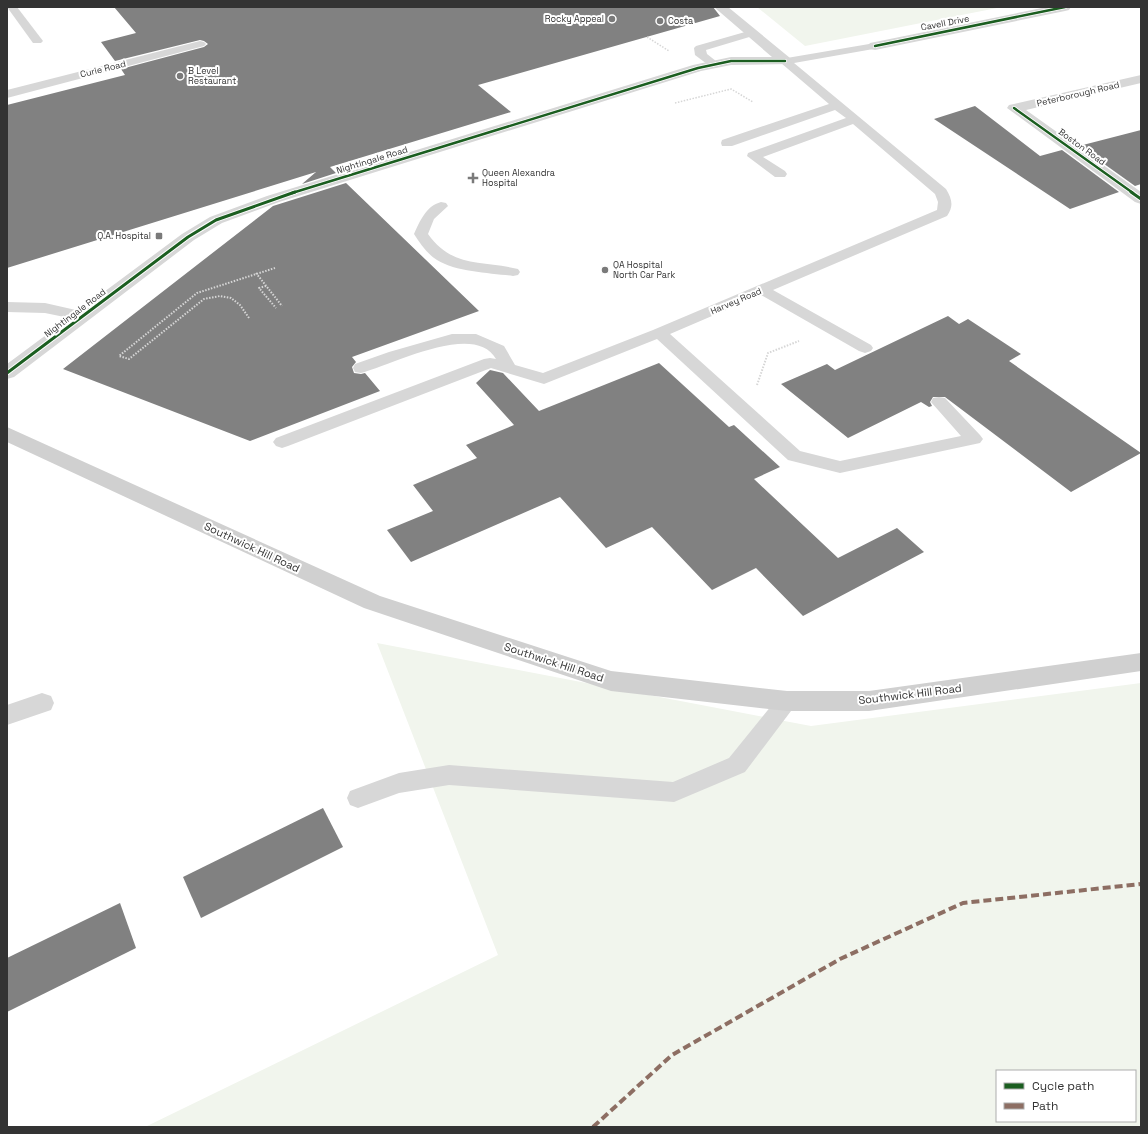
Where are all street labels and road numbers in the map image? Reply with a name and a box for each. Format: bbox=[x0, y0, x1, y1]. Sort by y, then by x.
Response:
street label: Cavell Drive bbox=[920, 12, 970, 34]
street label: Curie Road bbox=[79, 57, 127, 80]
street label: Peterborough Road bbox=[1035, 79, 1121, 109]
street label: Boston Road bbox=[1056, 126, 1108, 168]
street label: Nightingale Road bbox=[335, 143, 409, 177]
street label: Harvey Road bbox=[709, 285, 764, 317]
street label: Nightingale Road bbox=[42, 286, 108, 340]
street label: Southwick Hill Road bbox=[202, 519, 302, 575]
street label: Southwick Hill Road bbox=[502, 639, 606, 685]
street label: Southwick Hill Road bbox=[858, 681, 962, 707]

